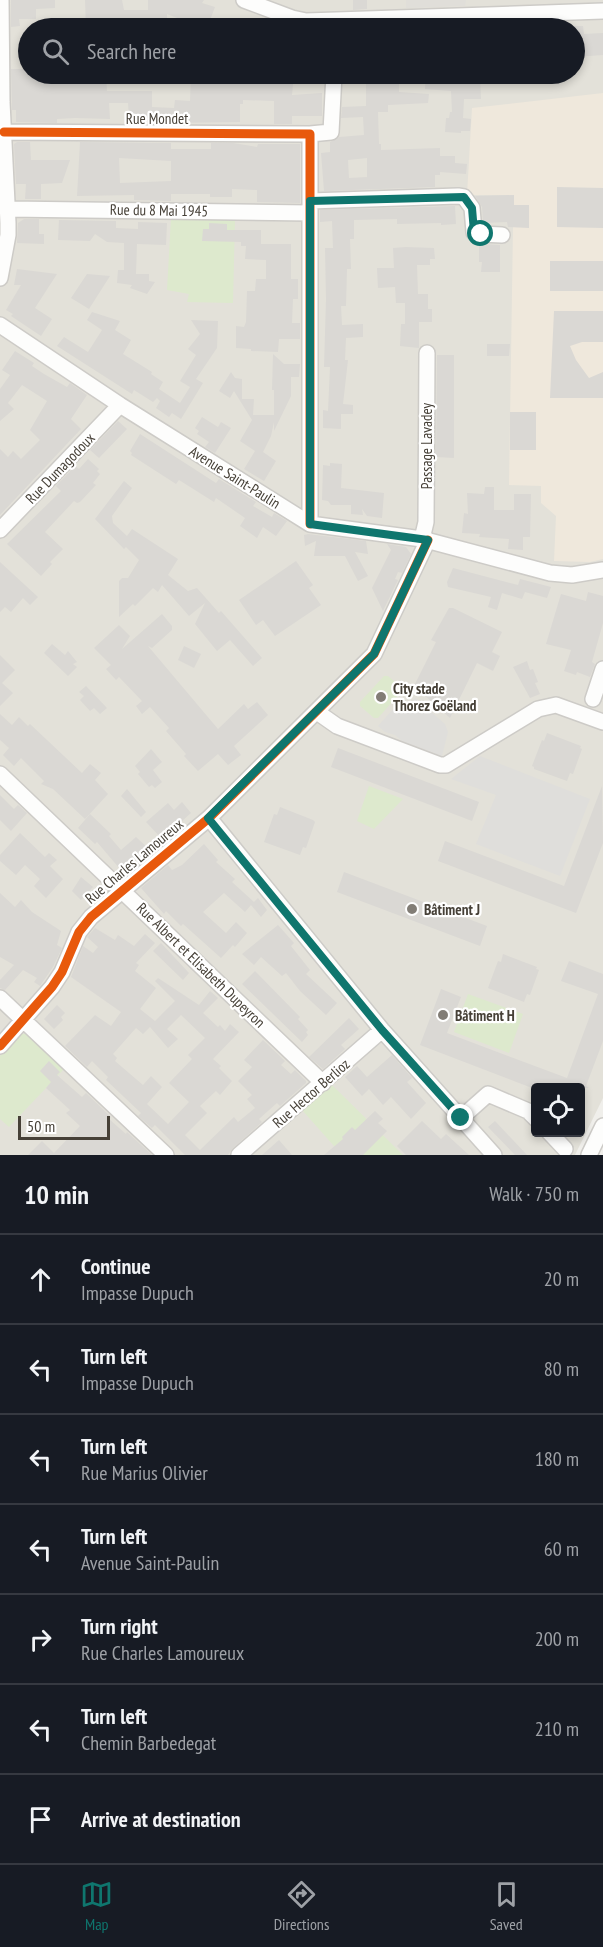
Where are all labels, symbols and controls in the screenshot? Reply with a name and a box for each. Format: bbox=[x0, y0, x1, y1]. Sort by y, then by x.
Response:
search box bbox=[18, 18, 585, 84]
icon: search bbox=[39, 35, 72, 68]
text: Search here bbox=[87, 37, 176, 65]
street label: Rue Mondet bbox=[126, 109, 188, 128]
street label: Rue du 8 Mai 1945 bbox=[110, 200, 208, 220]
route start bbox=[467, 220, 493, 246]
street label: Passage Lavadey bbox=[417, 403, 436, 489]
street label: Rue Dumagodoux bbox=[21, 428, 99, 508]
street label: Avenue Saint-Paulin bbox=[186, 441, 284, 513]
place label: City stade Thorez Goëland bbox=[393, 679, 477, 715]
marker: City stade Thorez Goëland bbox=[374, 690, 388, 704]
street label: Rue Charles Lamoureux bbox=[81, 814, 187, 908]
street label: Rue Albert et Elisabeth Dupeyron bbox=[133, 899, 269, 1031]
place label: Bâtiment J bbox=[424, 900, 480, 919]
marker: Bâtiment J bbox=[405, 902, 419, 916]
place label: Bâtiment H bbox=[455, 1006, 515, 1025]
marker: Bâtiment H bbox=[436, 1008, 450, 1022]
street label: Rue Hector Berlioz bbox=[268, 1054, 354, 1132]
map controls bbox=[531, 1083, 585, 1137]
button: locate bbox=[531, 1083, 585, 1137]
route end bbox=[447, 1104, 473, 1130]
scale bar bbox=[18, 1113, 110, 1140]
text: 50 m bbox=[27, 1116, 55, 1136]
text: 10 min bbox=[24, 1178, 89, 1211]
text: Walk · 750 m bbox=[489, 1181, 579, 1207]
text: Continue bbox=[81, 1252, 151, 1280]
icon: ahead bbox=[24, 1263, 57, 1296]
text: 20 m bbox=[544, 1266, 579, 1292]
text: Impasse Dupuch bbox=[81, 1280, 194, 1306]
text: Turn left bbox=[81, 1342, 147, 1370]
icon: left bbox=[24, 1353, 57, 1386]
text: 80 m bbox=[544, 1356, 579, 1382]
text: Impasse Dupuch bbox=[81, 1370, 194, 1396]
text: Turn left bbox=[81, 1432, 147, 1460]
icon: left bbox=[24, 1443, 57, 1476]
text: 180 m bbox=[535, 1446, 579, 1472]
text: Rue Marius Olivier bbox=[81, 1460, 208, 1486]
text: Turn left bbox=[81, 1522, 147, 1550]
icon: left bbox=[24, 1533, 57, 1566]
text: 60 m bbox=[544, 1536, 579, 1562]
text: Avenue Saint-Paulin bbox=[81, 1550, 219, 1576]
text: Turn right bbox=[81, 1612, 158, 1640]
icon: right bbox=[24, 1623, 57, 1656]
text: 200 m bbox=[535, 1626, 579, 1652]
text: Rue Charles Lamoureux bbox=[81, 1640, 244, 1666]
text: Turn left bbox=[81, 1702, 147, 1730]
icon: left bbox=[24, 1713, 57, 1746]
text: 210 m bbox=[535, 1716, 579, 1742]
text: Chemin Barbedegat bbox=[81, 1730, 216, 1756]
icon: arrive bbox=[24, 1803, 57, 1836]
text: Arrive at destination bbox=[81, 1805, 241, 1833]
tab: Map bbox=[80, 1878, 113, 1934]
tab: Directions bbox=[274, 1878, 329, 1934]
tab: Saved bbox=[490, 1878, 523, 1934]

